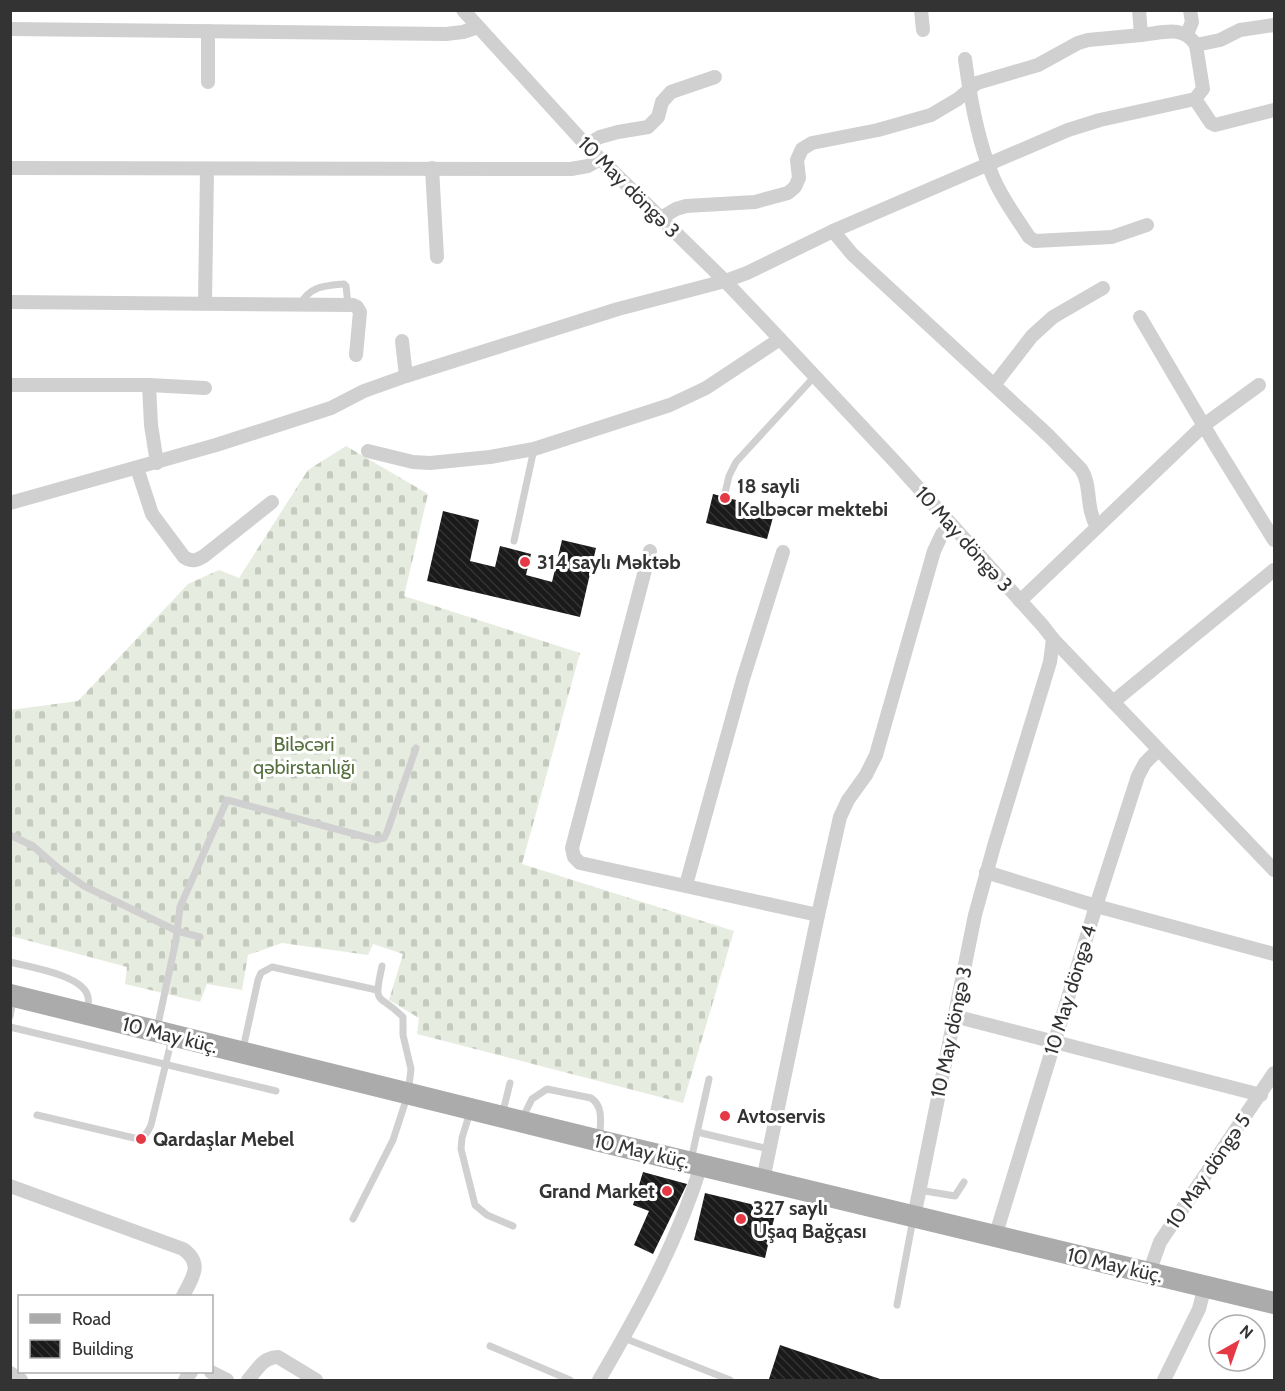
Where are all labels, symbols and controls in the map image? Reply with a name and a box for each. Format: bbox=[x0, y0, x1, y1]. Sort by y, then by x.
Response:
street label: 10 May döngə 3 bbox=[573, 131, 685, 243]
place label: 18 sayli Kəlbəcər mektebi bbox=[737, 474, 888, 521]
street label: 10 May döngə 3 bbox=[910, 481, 1018, 597]
marker: 18 sayli Kəlbəcər mektebi bbox=[718, 491, 732, 505]
place label: 314 saylı Məktəb bbox=[537, 550, 681, 574]
marker: 314 saylı Məktəb bbox=[518, 555, 532, 569]
park label: Biləcəri qəbirstanlığı bbox=[253, 732, 355, 779]
street label: 10 May döngə 4 bbox=[1039, 922, 1101, 1058]
street label: 10 May döngə 3 bbox=[925, 964, 977, 1100]
street label: 10 May küç. bbox=[120, 1012, 220, 1058]
place label: Avtoservis bbox=[737, 1104, 826, 1128]
marker: Avtoservis bbox=[718, 1109, 732, 1123]
street label: 10 May döngə 5 bbox=[1161, 1109, 1255, 1233]
place label: Qardaşlar Mebel bbox=[153, 1127, 294, 1151]
street label: 10 May küç. bbox=[592, 1128, 692, 1174]
marker: Qardaşlar Mebel bbox=[134, 1132, 148, 1146]
place label: Grand Market bbox=[539, 1179, 655, 1203]
marker: Grand Market bbox=[660, 1184, 674, 1198]
place label: 327 saylı Uşaq Bağçası bbox=[753, 1196, 867, 1243]
marker: 327 saylı Uşaq Bağçası bbox=[734, 1212, 748, 1226]
street label: 10 May küç. bbox=[1065, 1242, 1165, 1288]
legend bbox=[18, 1295, 213, 1373]
text: Road bbox=[72, 1308, 111, 1330]
north arrow bbox=[1207, 1313, 1267, 1373]
text: N bbox=[1236, 1321, 1257, 1343]
text: Building bbox=[72, 1338, 134, 1360]

